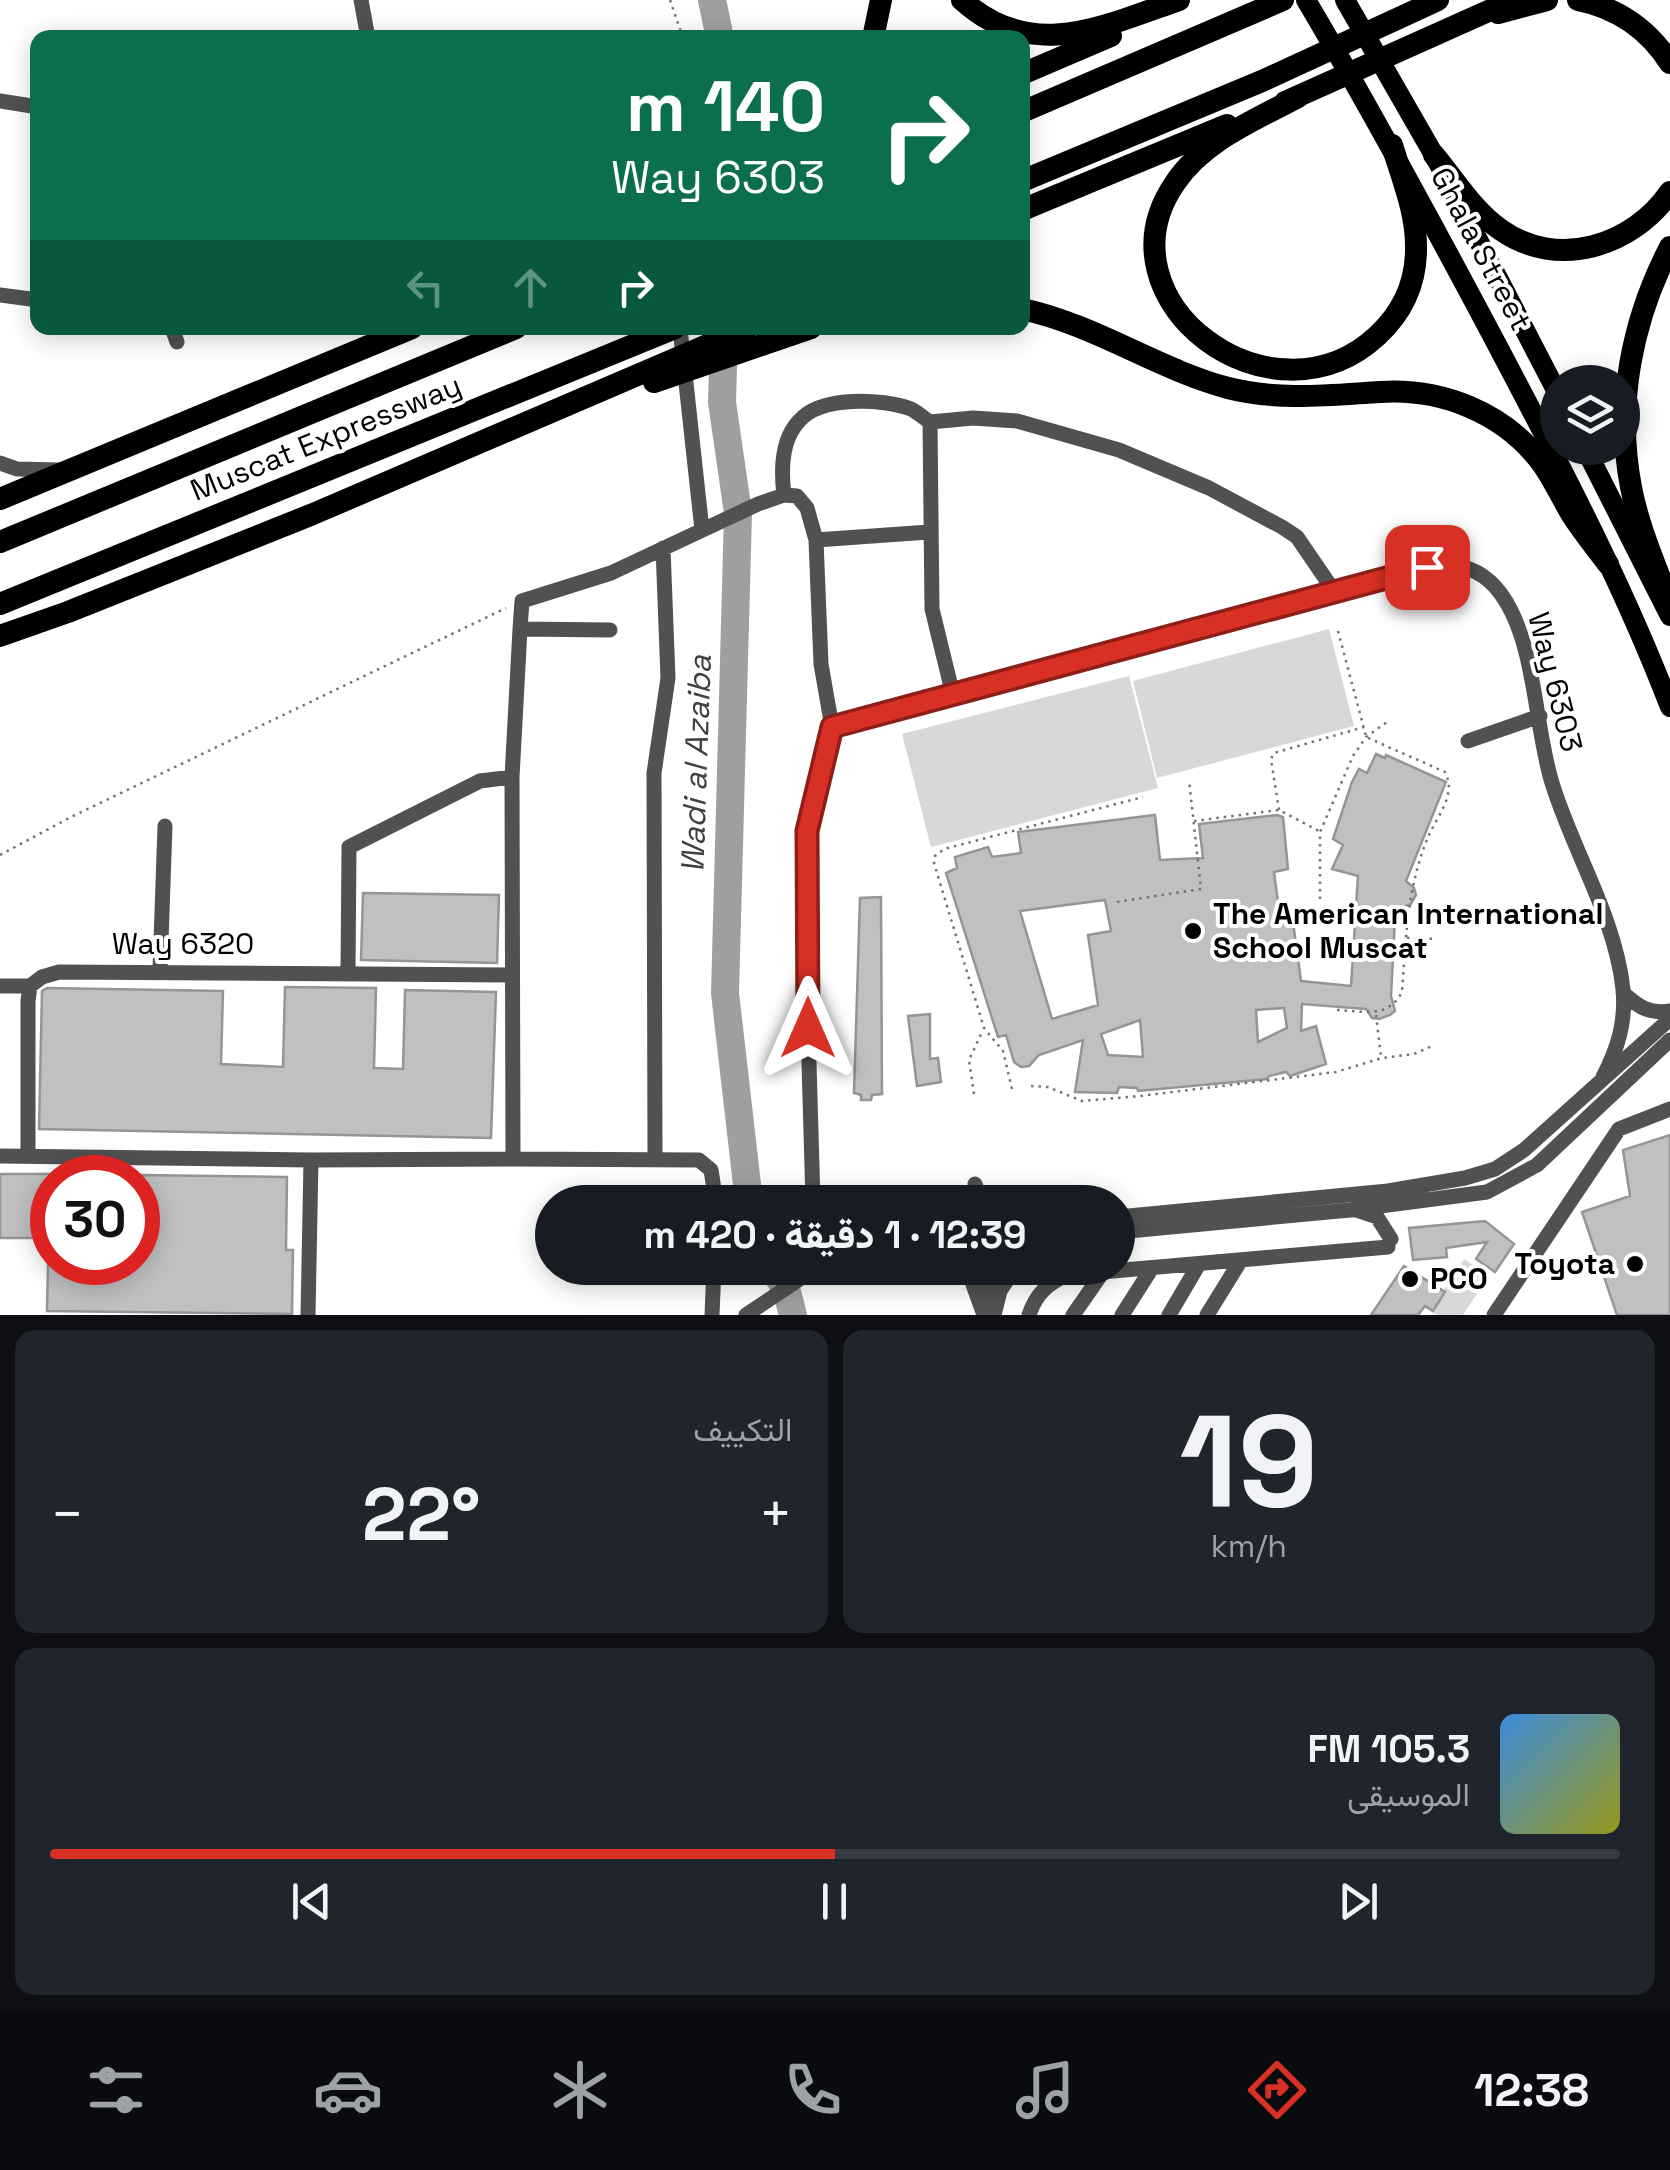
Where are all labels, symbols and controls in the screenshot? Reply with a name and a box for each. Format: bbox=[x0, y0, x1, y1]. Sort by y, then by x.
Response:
text: 140 m bbox=[626, 62, 825, 151]
icon: right bbox=[860, 70, 990, 200]
text: Way 6303 bbox=[611, 149, 825, 206]
street label: Ghala Street bbox=[1422, 160, 1541, 337]
icon: left bbox=[398, 260, 453, 315]
icon: ahead bbox=[503, 260, 558, 315]
icon: right bbox=[608, 260, 663, 315]
street label: Muscat Expressway bbox=[185, 365, 467, 510]
map controls bbox=[1540, 365, 1640, 465]
button: layers bbox=[1540, 365, 1640, 465]
pin bbox=[1385, 525, 1470, 610]
icon: arrive bbox=[1400, 540, 1455, 595]
street label: Way 6303 bbox=[1519, 608, 1592, 756]
water label: Wadi al Azaiba bbox=[672, 654, 720, 874]
place label: The American International School Muscat bbox=[1213, 894, 1603, 967]
marker: The American International School Muscat bbox=[1182, 920, 1204, 942]
street label: Way 6320 bbox=[112, 924, 254, 963]
position arrow bbox=[756, 976, 860, 1080]
speed limit sign: 30 bbox=[30, 1155, 160, 1285]
text: 12:39 · 1 دقيقة · 420 m bbox=[643, 1211, 1027, 1259]
place label: Toyota bbox=[1514, 1244, 1615, 1283]
marker: Toyota bbox=[1624, 1253, 1646, 1275]
place label: PCO bbox=[1430, 1259, 1488, 1298]
marker: PCO bbox=[1399, 1268, 1421, 1290]
text: 19 bbox=[1179, 1378, 1318, 1544]
text: التكييف bbox=[693, 1410, 793, 1450]
text: 22° bbox=[362, 1466, 481, 1562]
text: − bbox=[50, 1479, 84, 1549]
text: + bbox=[758, 1479, 793, 1549]
text: km/h bbox=[1211, 1526, 1287, 1566]
text: 105.3 FM bbox=[1308, 1725, 1470, 1773]
text: الموسيقى bbox=[1347, 1775, 1470, 1815]
icon: previous bbox=[284, 1874, 339, 1929]
icon: pause bbox=[807, 1874, 862, 1929]
icon: next bbox=[1331, 1874, 1386, 1929]
icon: filters bbox=[81, 2055, 151, 2125]
icon: car bbox=[313, 2055, 383, 2125]
icon: climate bbox=[545, 2055, 615, 2125]
icon: phone bbox=[778, 2055, 848, 2125]
icon: music bbox=[1010, 2055, 1080, 2125]
icon: directions bbox=[1242, 2055, 1312, 2125]
text: 12:38 bbox=[1474, 2062, 1589, 2119]

